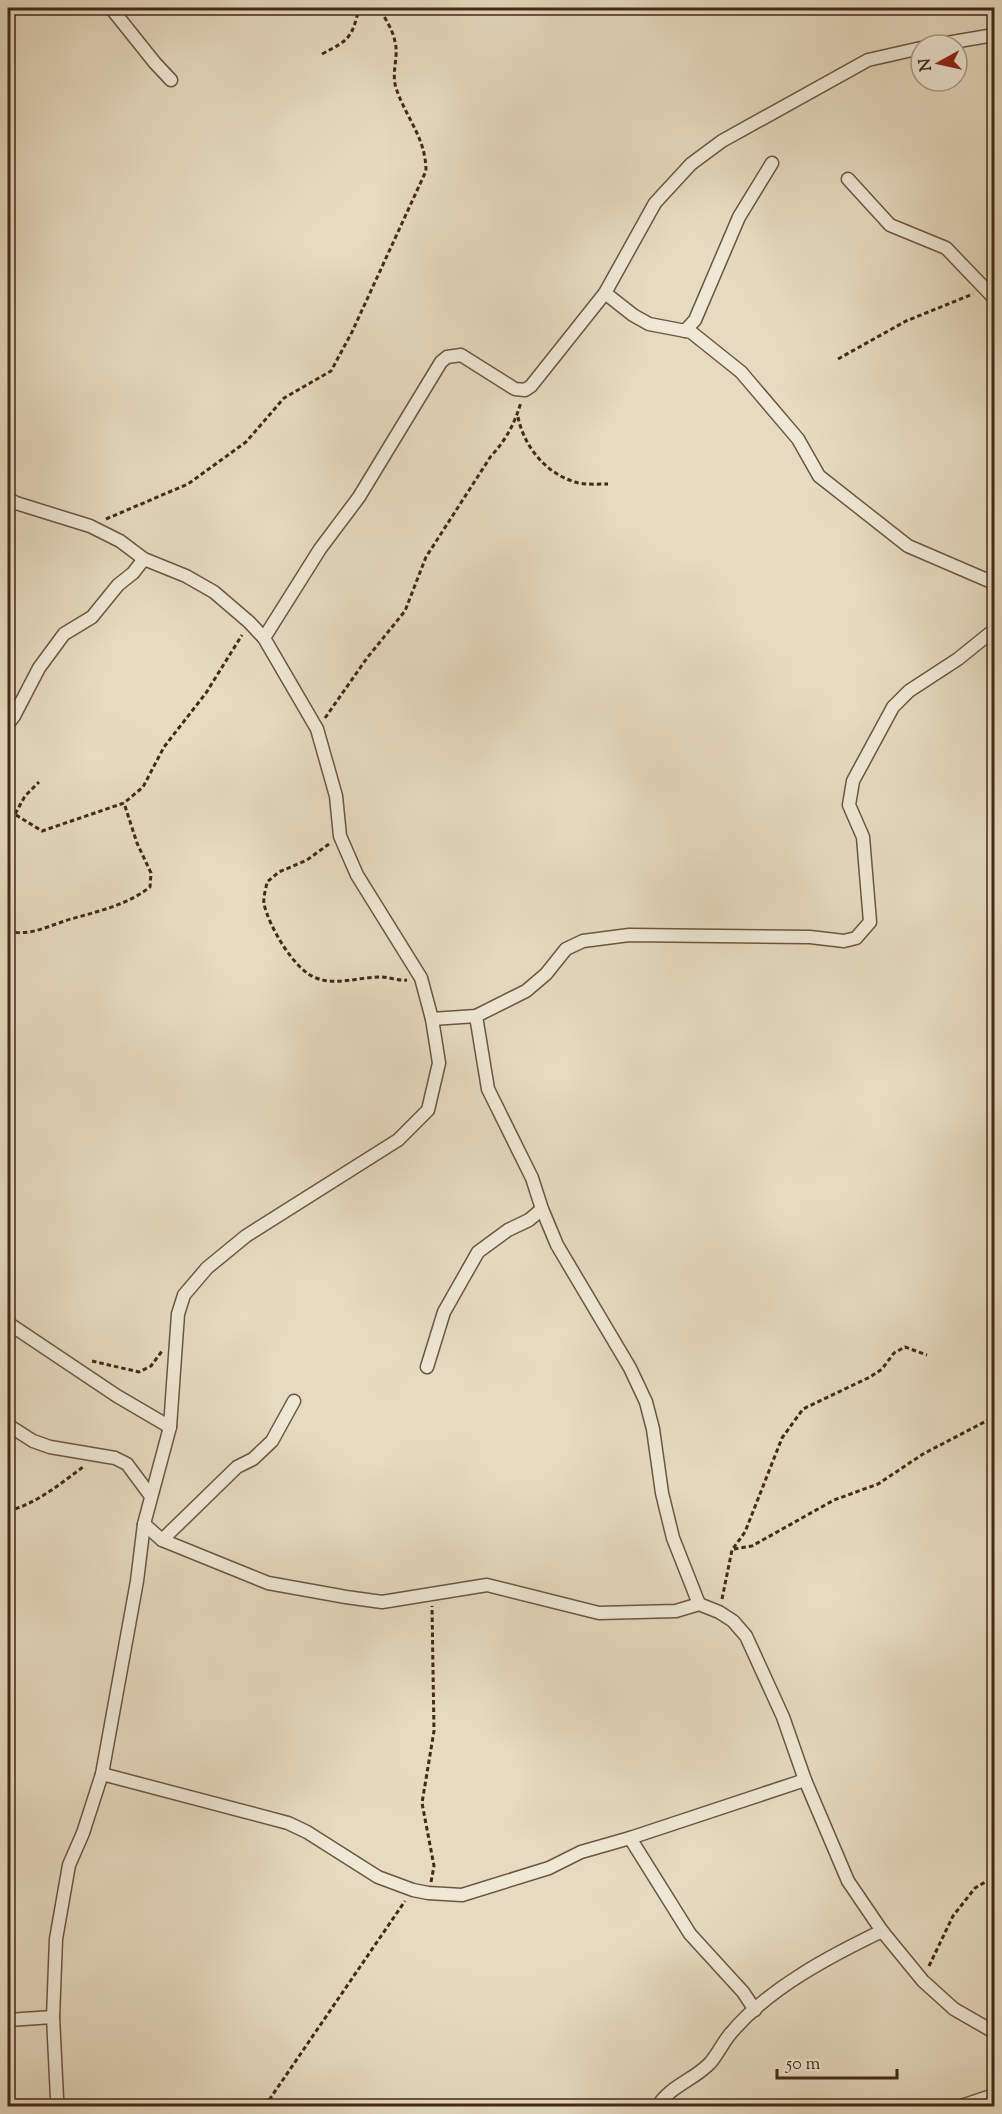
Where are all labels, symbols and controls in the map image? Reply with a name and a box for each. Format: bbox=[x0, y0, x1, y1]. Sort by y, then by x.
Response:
north arrow bbox=[909, 33, 969, 93]
text: N bbox=[914, 57, 939, 73]
scale bar bbox=[777, 2042, 897, 2080]
text: 50 m bbox=[785, 2052, 821, 2078]

